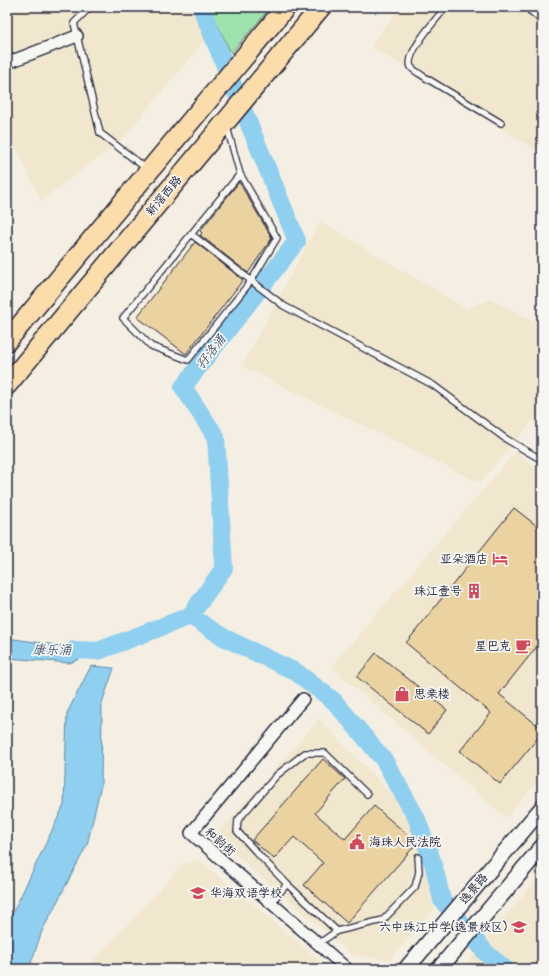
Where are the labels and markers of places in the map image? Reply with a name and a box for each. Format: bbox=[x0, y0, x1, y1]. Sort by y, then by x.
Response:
hotel icon: 亚朵酒店 bbox=[491, 550, 509, 568]
place label: 亚朵酒店 bbox=[440, 551, 488, 568]
building icon: 珠江壹号 bbox=[465, 582, 483, 600]
place label: 珠江壹号 bbox=[414, 583, 462, 600]
cafe icon: 星巴克 bbox=[514, 637, 532, 655]
place label: 星巴克 bbox=[475, 638, 511, 655]
shop icon: 思亲楼 bbox=[393, 685, 411, 703]
place label: 思亲楼 bbox=[414, 686, 450, 703]
public building icon: 海珠人民法院 bbox=[348, 833, 366, 851]
place label: 海珠人民法院 bbox=[369, 834, 441, 851]
school or university icon: 华海双语学校 bbox=[189, 884, 207, 902]
place label: 华海双语学校 bbox=[210, 885, 282, 902]
school or university icon: 六中珠江中学(逸景校区) bbox=[510, 918, 528, 936]
place label: 六中珠江中学(逸景校区) bbox=[379, 919, 507, 936]

